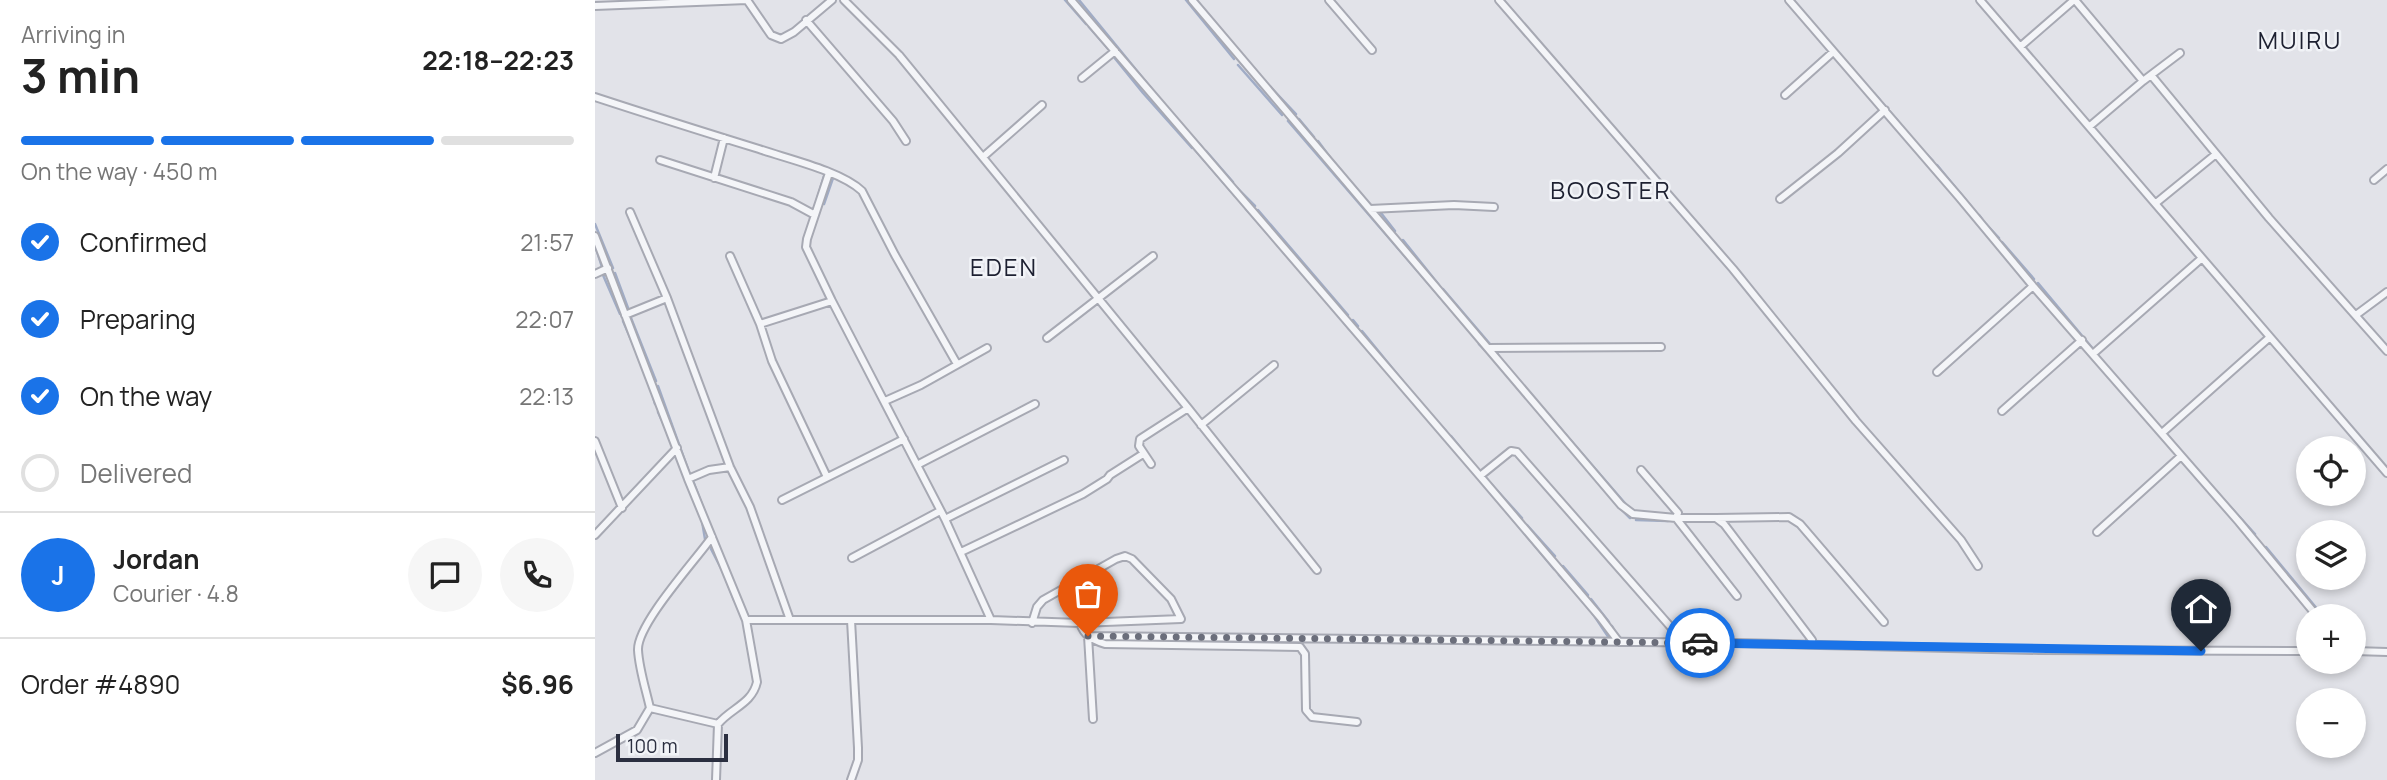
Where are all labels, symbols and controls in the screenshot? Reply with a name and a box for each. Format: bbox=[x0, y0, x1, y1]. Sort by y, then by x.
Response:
text: Arriving in bbox=[21, 18, 126, 50]
district label: MUIRU bbox=[2258, 23, 2342, 56]
text: 22:18–22:23 bbox=[422, 42, 574, 78]
text: 3 min bbox=[21, 44, 140, 107]
text: On the way · 450 m bbox=[21, 155, 217, 187]
district label: BOOSTER bbox=[1550, 173, 1672, 206]
icon: check bbox=[21, 223, 59, 261]
text: Confirmed bbox=[80, 224, 207, 260]
text: 21:57 bbox=[520, 226, 574, 258]
district label: EDEN bbox=[970, 250, 1038, 283]
icon: check bbox=[21, 300, 59, 338]
text: Preparing bbox=[80, 301, 196, 337]
text: 22:07 bbox=[515, 303, 574, 335]
icon: check bbox=[21, 377, 59, 415]
text: On the way bbox=[80, 378, 212, 414]
text: 22:13 bbox=[519, 380, 574, 412]
map controls bbox=[2296, 436, 2366, 758]
button: locate bbox=[2296, 436, 2366, 506]
text: Delivered bbox=[80, 455, 192, 491]
button: layers bbox=[2296, 520, 2366, 590]
button: chat bbox=[408, 538, 482, 612]
button: phone bbox=[500, 538, 574, 612]
text: Jordan bbox=[113, 541, 199, 577]
text: J bbox=[51, 557, 65, 593]
pin bbox=[1058, 564, 1118, 636]
icon: bag bbox=[1069, 575, 1107, 613]
text: Courier · 4.8 bbox=[113, 577, 239, 609]
pin bbox=[2171, 579, 2231, 651]
icon: home bbox=[2182, 590, 2220, 628]
button: + bbox=[2296, 604, 2366, 674]
courier bbox=[1665, 608, 1735, 678]
icon: car bbox=[1681, 624, 1719, 662]
text: Order #4890 bbox=[21, 666, 180, 702]
text: $6.96 bbox=[501, 666, 574, 702]
button: − bbox=[2296, 688, 2366, 758]
scale bar bbox=[616, 731, 728, 763]
text: 100 m bbox=[627, 733, 678, 759]

